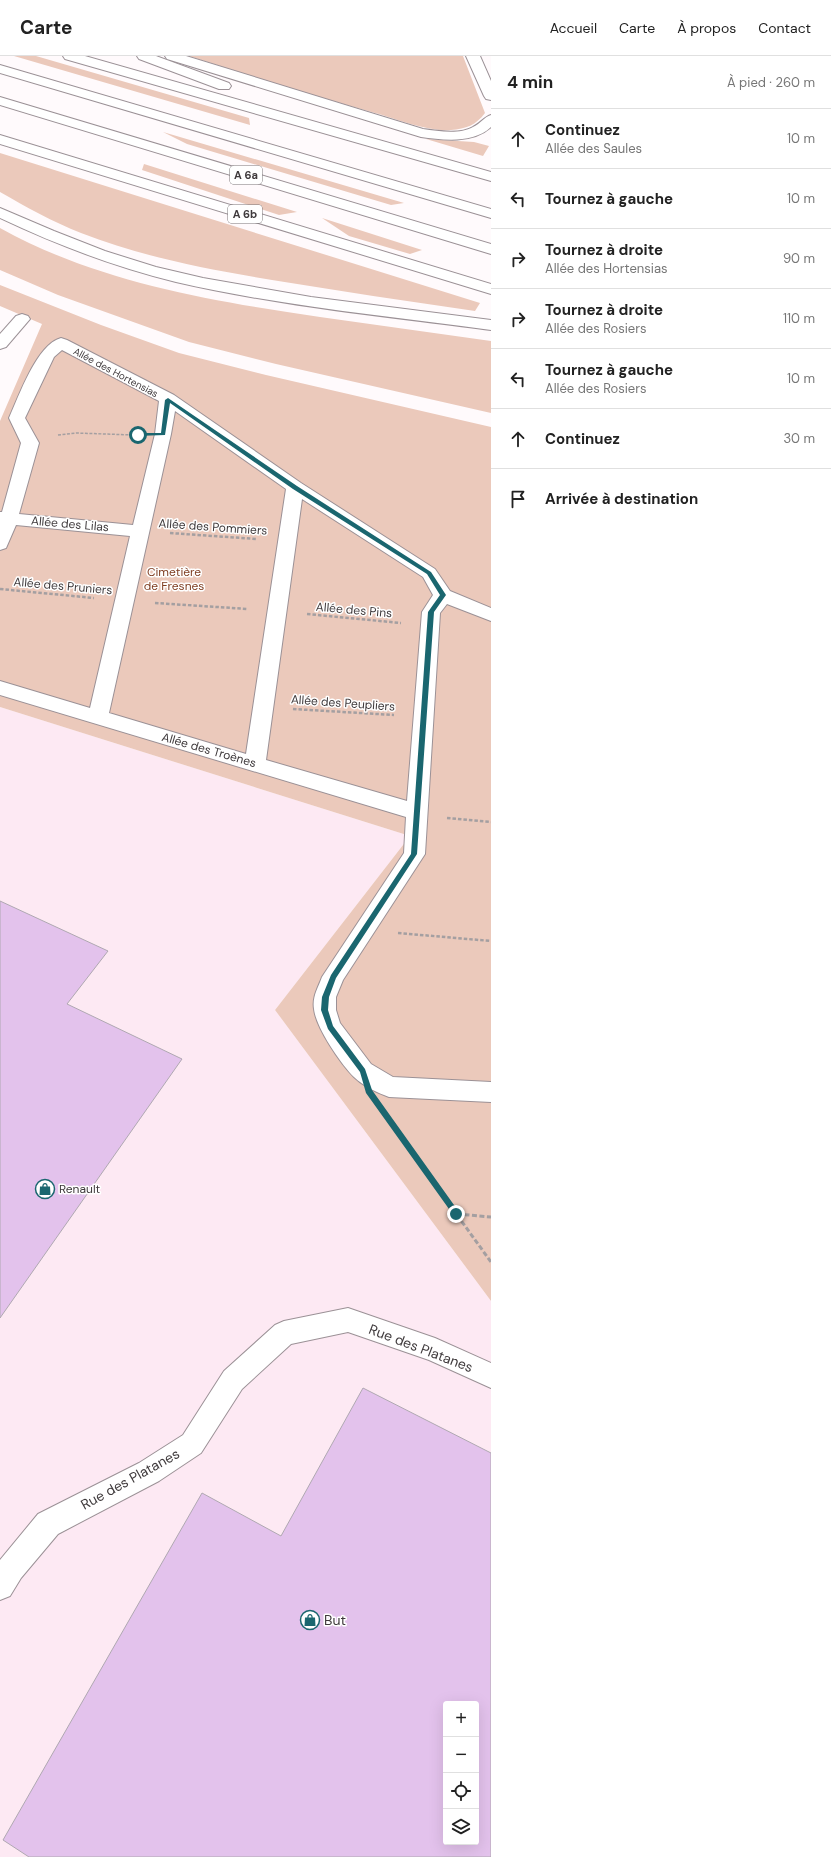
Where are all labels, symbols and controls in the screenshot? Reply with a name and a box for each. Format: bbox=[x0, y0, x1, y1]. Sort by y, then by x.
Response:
text: Carte bbox=[20, 15, 72, 40]
text: Accueil bbox=[550, 19, 597, 37]
text: Carte bbox=[619, 19, 655, 37]
text: À propos bbox=[677, 19, 736, 37]
text: Contact bbox=[758, 19, 811, 37]
text: 4 min bbox=[507, 71, 553, 93]
text: À pied · 260 m bbox=[727, 74, 815, 91]
text: Continuez bbox=[545, 120, 620, 140]
icon: ahead bbox=[507, 128, 529, 150]
text: 10 m bbox=[787, 130, 815, 147]
text: Allée des Saules bbox=[545, 140, 642, 157]
road number: A 6a bbox=[230, 166, 262, 184]
icon: left bbox=[507, 188, 529, 210]
text: Tournez à gauche bbox=[545, 189, 673, 209]
text: 10 m bbox=[787, 190, 815, 207]
road number: A 6b bbox=[228, 205, 262, 223]
text: Tournez à droite bbox=[545, 240, 663, 260]
icon: right bbox=[507, 248, 529, 270]
text: 90 m bbox=[783, 250, 815, 267]
text: Allée des Hortensias bbox=[545, 260, 668, 277]
text: Tournez à droite bbox=[545, 300, 663, 320]
icon: right bbox=[507, 308, 529, 330]
text: 110 m bbox=[783, 310, 815, 327]
text: Allée des Rosiers bbox=[545, 320, 647, 337]
street label: Allée des Hortensias bbox=[71, 345, 160, 400]
text: Tournez à gauche bbox=[545, 360, 673, 380]
icon: left bbox=[507, 368, 529, 390]
text: 10 m bbox=[787, 370, 815, 387]
text: Allée des Rosiers bbox=[545, 380, 647, 397]
route start bbox=[129, 426, 147, 444]
icon: ahead bbox=[507, 428, 529, 450]
text: Continuez bbox=[545, 429, 620, 449]
text: 30 m bbox=[783, 430, 815, 447]
icon: arrive bbox=[507, 488, 529, 510]
text: Arrivée à destination bbox=[545, 489, 698, 509]
street label: Allée des Lilas bbox=[30, 513, 110, 535]
street label: Allée des Pommiers bbox=[158, 515, 268, 539]
park label: Cimetière de Fresnes bbox=[144, 564, 204, 594]
street label: Allée des Pruniers bbox=[13, 574, 113, 598]
street label: Allée des Pins bbox=[315, 599, 393, 621]
street label: Allée des Peupliers bbox=[290, 691, 396, 715]
street label: Allée des Troènes bbox=[160, 729, 258, 771]
shop icon: Renault bbox=[34, 1178, 56, 1200]
place label: Renault bbox=[59, 1181, 101, 1197]
route end bbox=[447, 1205, 465, 1223]
street label: Rue des Platanes bbox=[366, 1320, 476, 1376]
street label: Rue des Platanes bbox=[77, 1444, 183, 1514]
shop icon: But bbox=[299, 1609, 321, 1631]
place label: But bbox=[324, 1611, 346, 1629]
map controls bbox=[443, 1701, 479, 1845]
button: + bbox=[443, 1701, 479, 1737]
button: − bbox=[443, 1737, 479, 1773]
button: locate bbox=[443, 1773, 479, 1809]
button: layers bbox=[443, 1809, 479, 1845]

